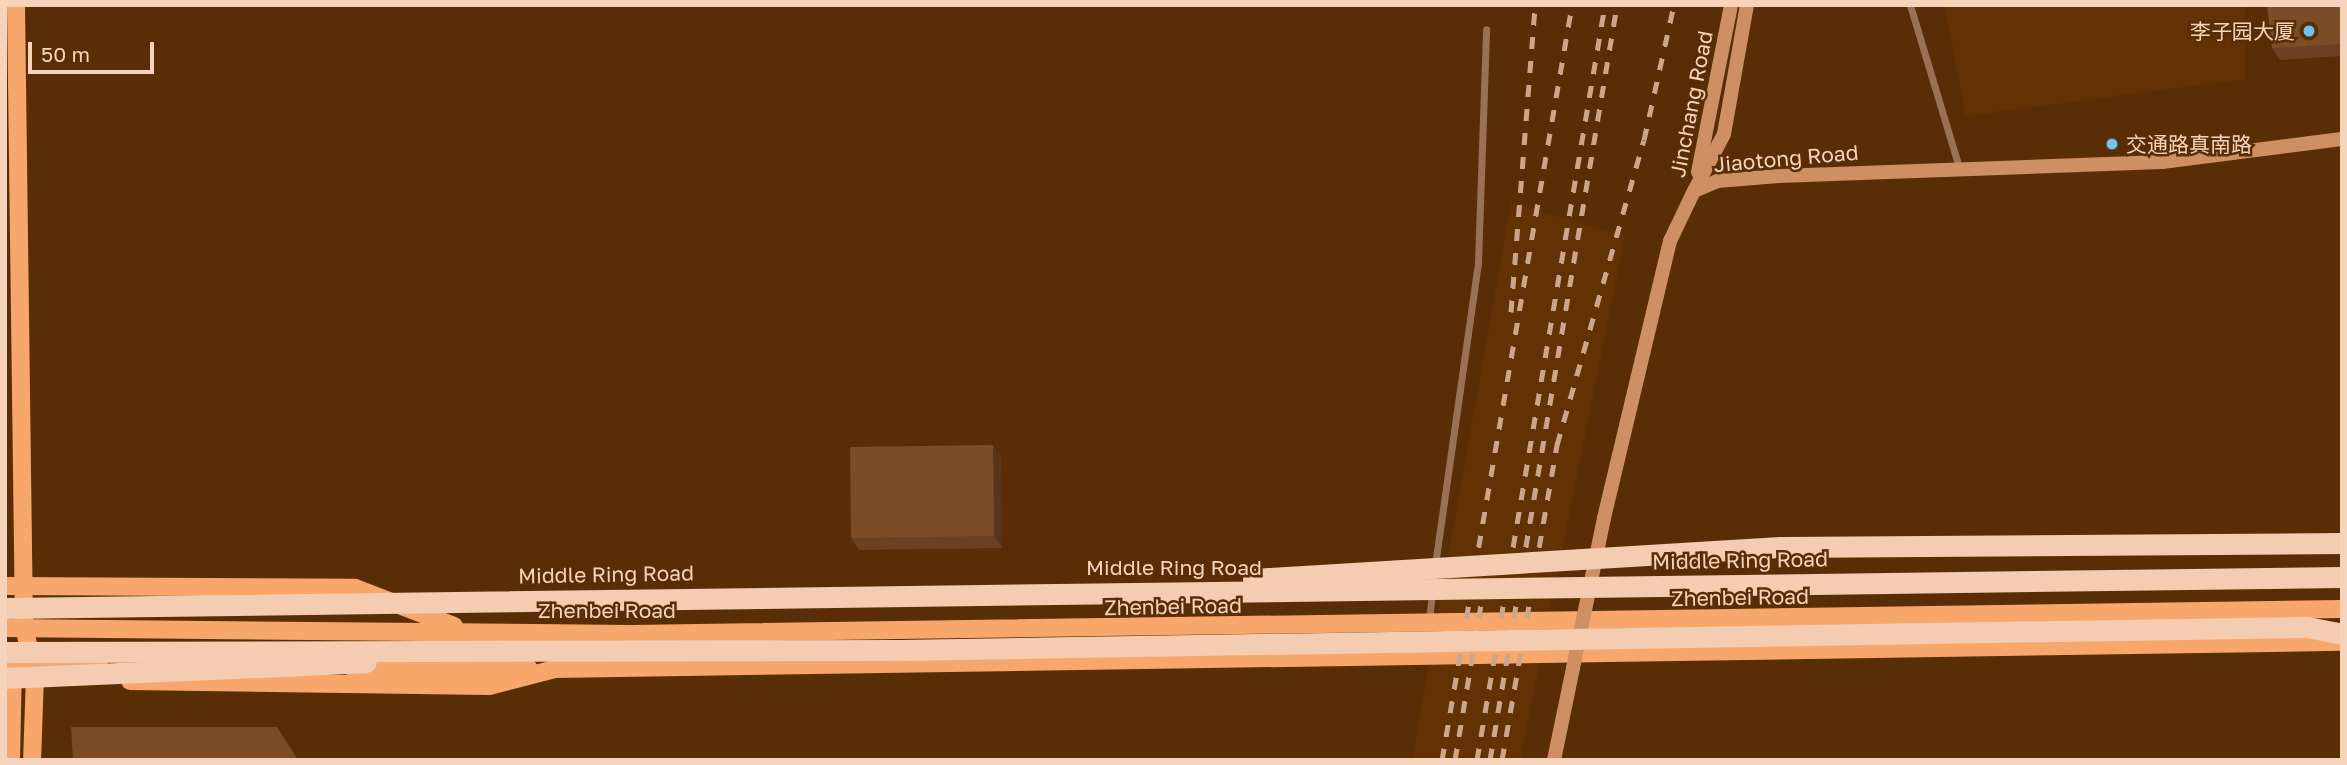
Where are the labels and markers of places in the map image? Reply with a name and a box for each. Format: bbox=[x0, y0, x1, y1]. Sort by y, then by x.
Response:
place label: 李子园大厦 bbox=[2190, 18, 2295, 44]
marker: 李子园大厦 bbox=[2301, 23, 2317, 39]
place label: 交通路真南路 bbox=[2126, 131, 2252, 157]
marker: 交通路真南路 bbox=[2104, 136, 2120, 152]

